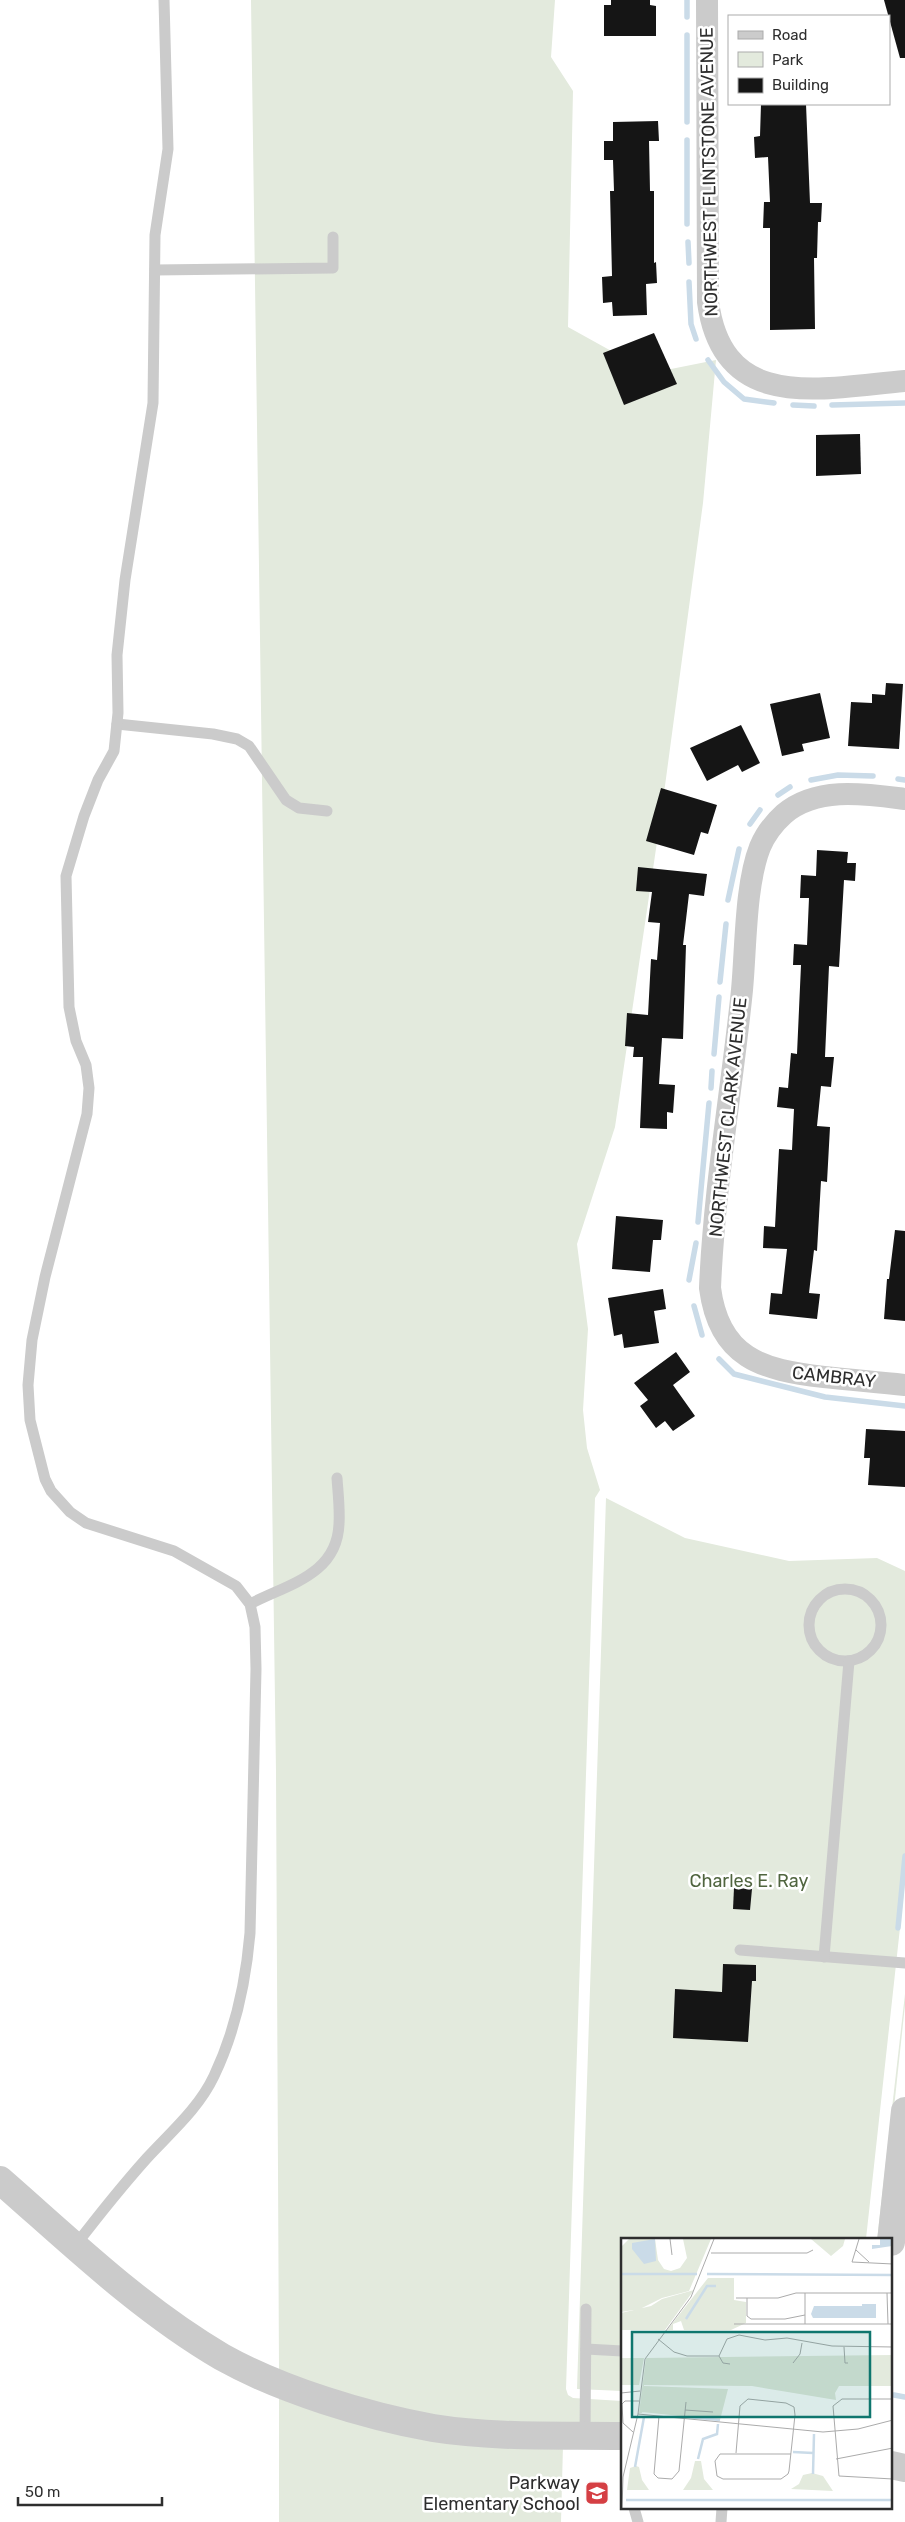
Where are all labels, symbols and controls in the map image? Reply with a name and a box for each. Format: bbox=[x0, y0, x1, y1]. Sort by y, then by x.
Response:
legend bbox=[728, 15, 890, 105]
text: Road bbox=[772, 26, 808, 44]
street label: NORTHWEST FLINTSTONE AVENUE bbox=[695, 27, 723, 317]
text: Park bbox=[772, 51, 803, 69]
text: Building bbox=[772, 76, 829, 94]
street label: NORTHWEST CLARK AVENUE bbox=[704, 996, 752, 1238]
street label: CAMBRAY bbox=[791, 1362, 877, 1392]
park label: Charles E. Ray bbox=[689, 1870, 809, 1892]
inset map bbox=[621, 2238, 892, 2510]
place label: Parkway Elementary School bbox=[423, 2472, 580, 2515]
scale bar bbox=[18, 2474, 161, 2506]
school or university icon: Parkway Elementary School bbox=[584, 2480, 610, 2506]
text: 50 m bbox=[25, 2483, 60, 2501]

